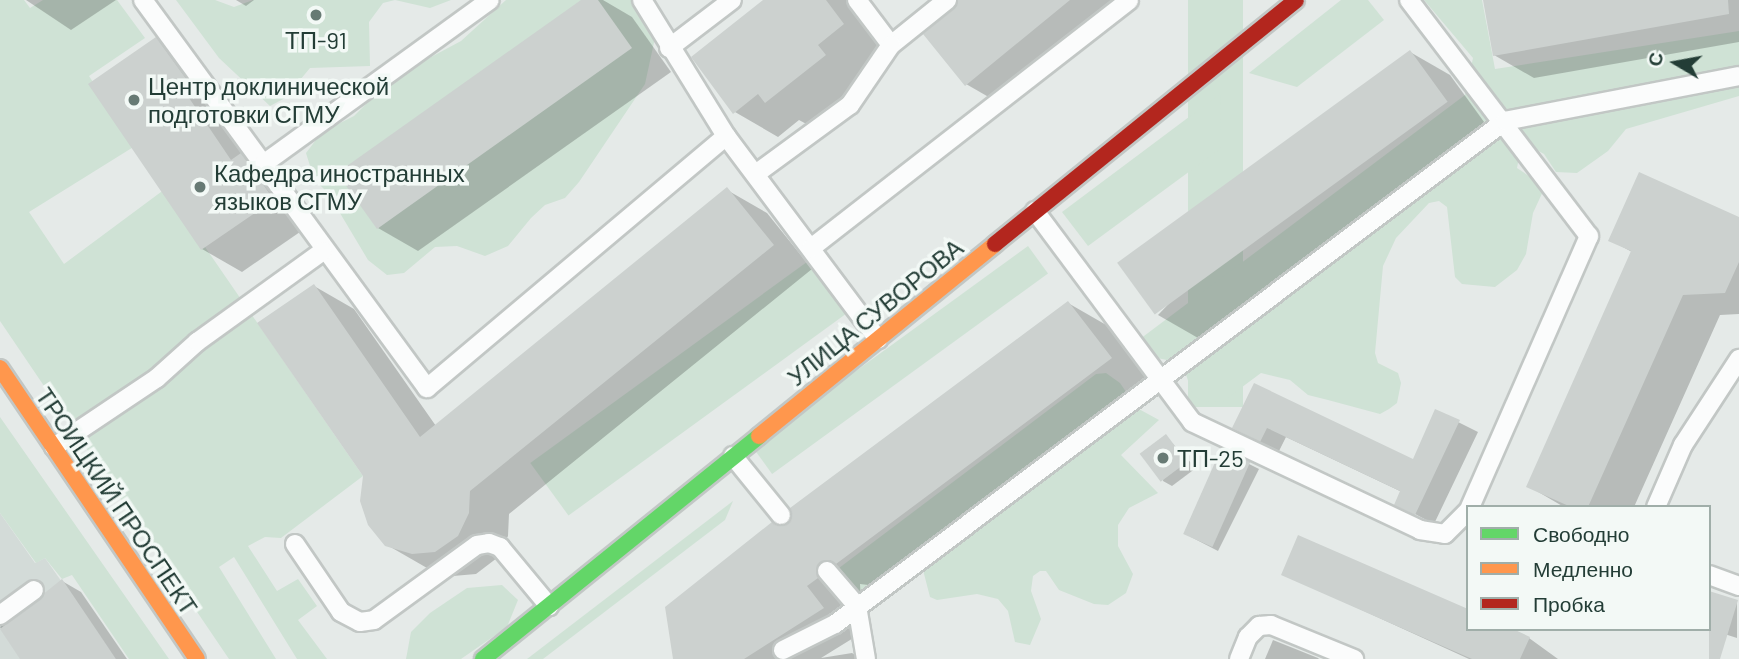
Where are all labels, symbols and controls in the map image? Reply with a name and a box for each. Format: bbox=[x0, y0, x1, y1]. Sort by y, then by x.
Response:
marker: ТП-91 bbox=[308, 7, 324, 23]
place label: ТП-91 bbox=[285, 26, 347, 54]
north arrow bbox=[1641, 28, 1711, 98]
text: С bbox=[1642, 51, 1667, 68]
place label: Центр доклинической подготовки СГМУ bbox=[148, 72, 389, 128]
marker: Центр доклинической подготовки СГМУ bbox=[126, 92, 142, 108]
place label: Кафедра иностранных языков СГМУ bbox=[214, 159, 465, 215]
marker: Кафедра иностранных языков СГМУ bbox=[192, 179, 208, 195]
street label: УЛИЦА СУВОРОВА bbox=[782, 233, 968, 391]
street label: ТРОИЦКИЙ ПРОСПЕКТ bbox=[30, 382, 204, 620]
place label: ТП-25 bbox=[1177, 444, 1244, 472]
marker: ТП-25 bbox=[1155, 450, 1171, 466]
legend bbox=[1466, 505, 1711, 631]
text: Свободно bbox=[1533, 521, 1630, 546]
text: Медленно bbox=[1533, 556, 1633, 581]
text: Пробка bbox=[1533, 591, 1605, 616]

